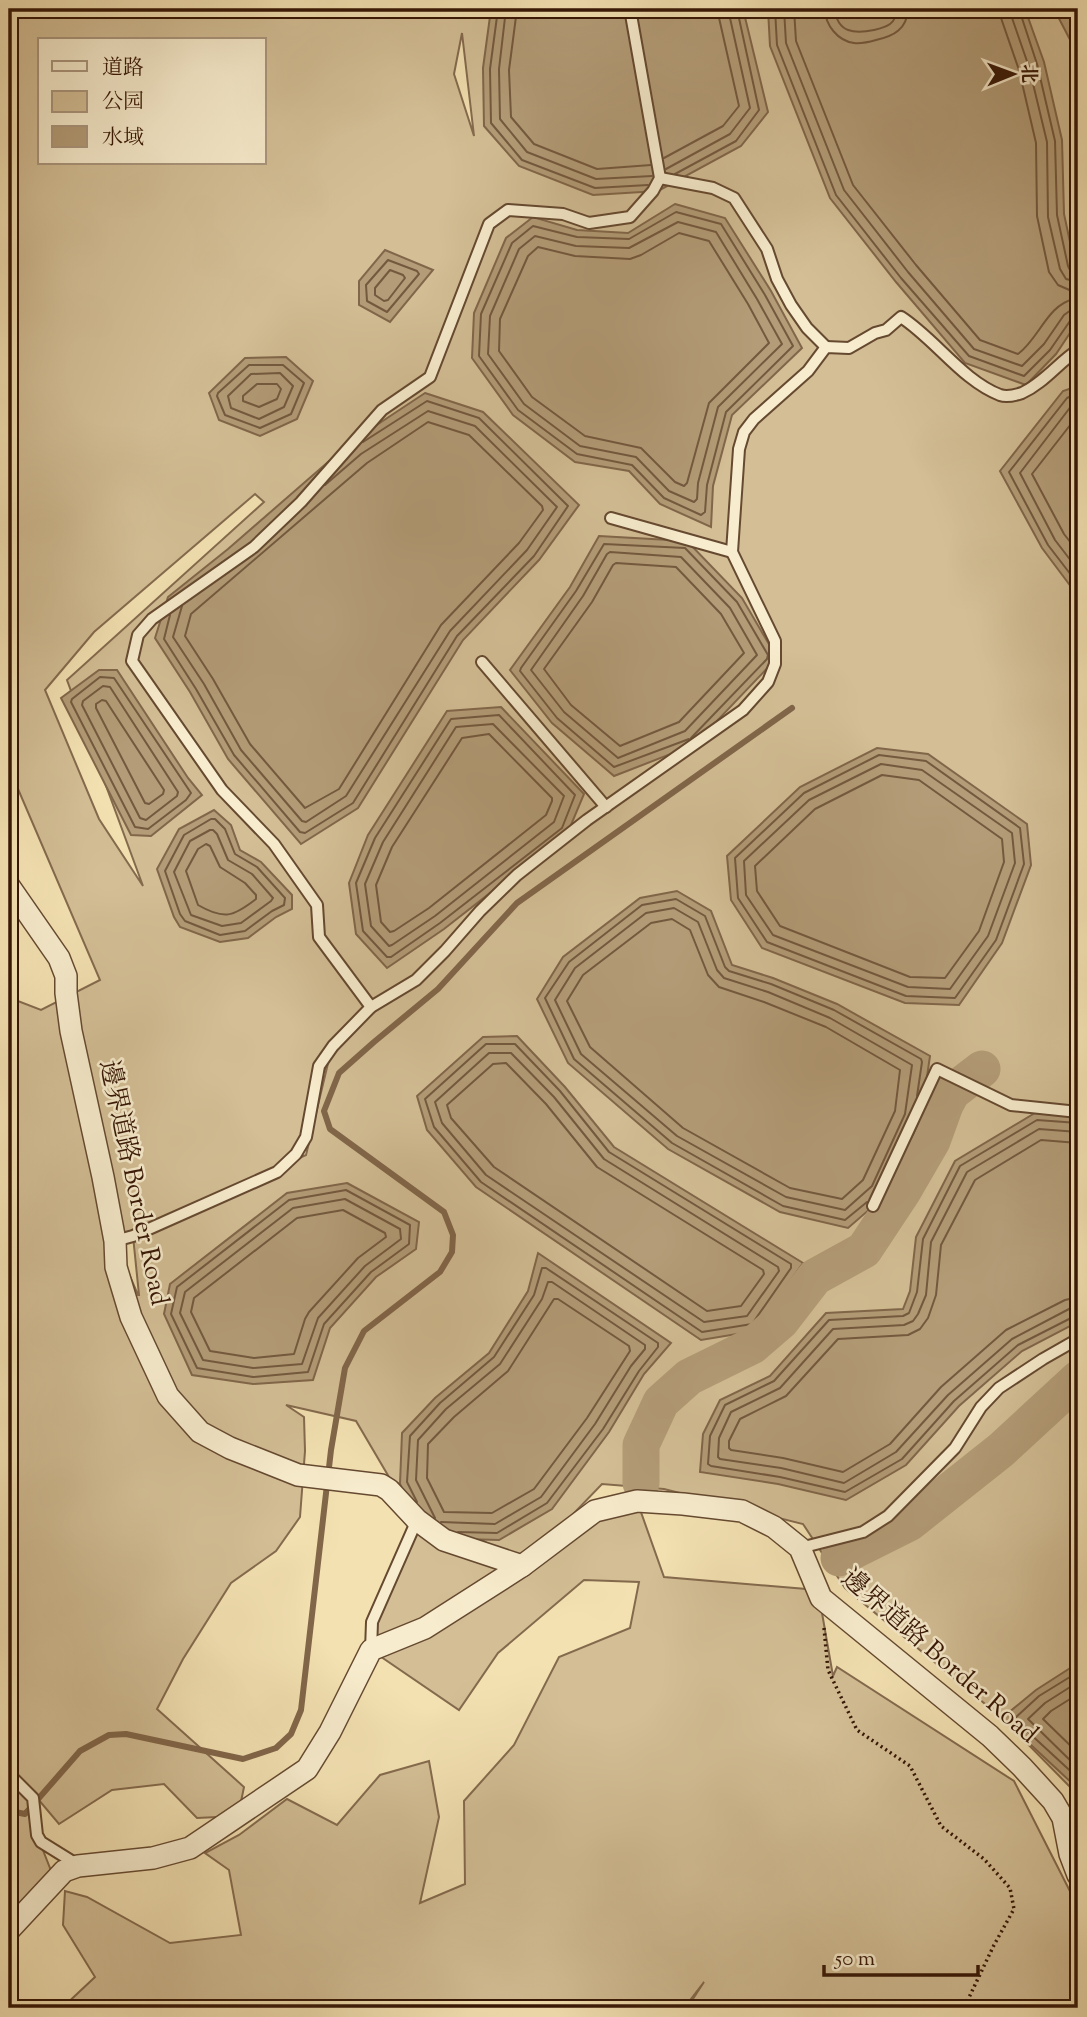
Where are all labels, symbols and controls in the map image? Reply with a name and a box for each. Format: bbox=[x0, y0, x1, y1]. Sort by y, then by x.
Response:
legend bbox=[38, 38, 266, 164]
north arrow bbox=[978, 38, 1048, 108]
text: 道路 bbox=[102, 54, 144, 84]
text: 北 bbox=[1014, 64, 1041, 83]
text: 公园 bbox=[102, 88, 144, 118]
text: 水域 bbox=[102, 124, 144, 154]
street label: 邊界道路 Border Road bbox=[89, 1057, 177, 1309]
street label: 邊界道路 Border Road bbox=[832, 1561, 1046, 1753]
scale bar bbox=[824, 1933, 978, 1977]
text: 50 m bbox=[834, 1945, 875, 1975]

